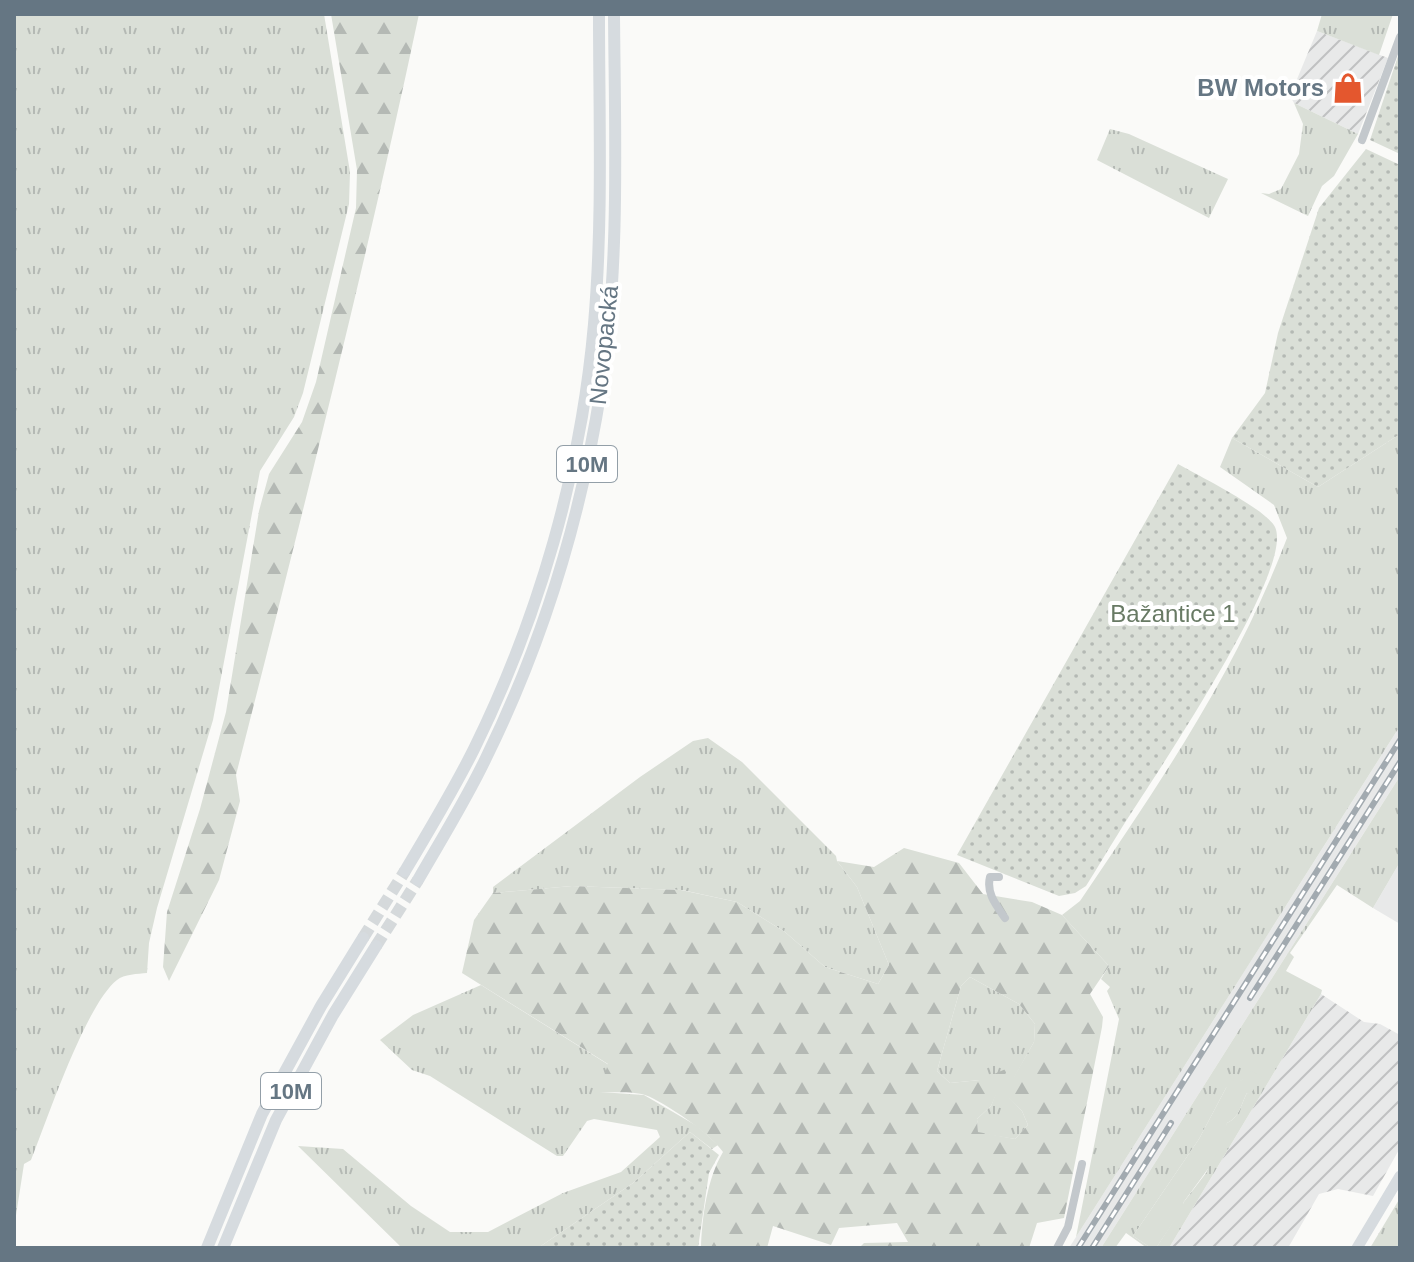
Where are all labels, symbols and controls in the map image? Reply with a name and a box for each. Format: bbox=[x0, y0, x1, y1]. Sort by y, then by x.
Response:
shop icon: BW Motors bbox=[1331, 71, 1365, 105]
place label: BW Motors bbox=[1197, 74, 1324, 101]
street label: Novopacká bbox=[584, 283, 623, 406]
road number: 10M bbox=[557, 446, 617, 482]
park label: Bažantice 1 bbox=[1110, 600, 1236, 627]
road number: 10M bbox=[261, 1073, 321, 1109]

